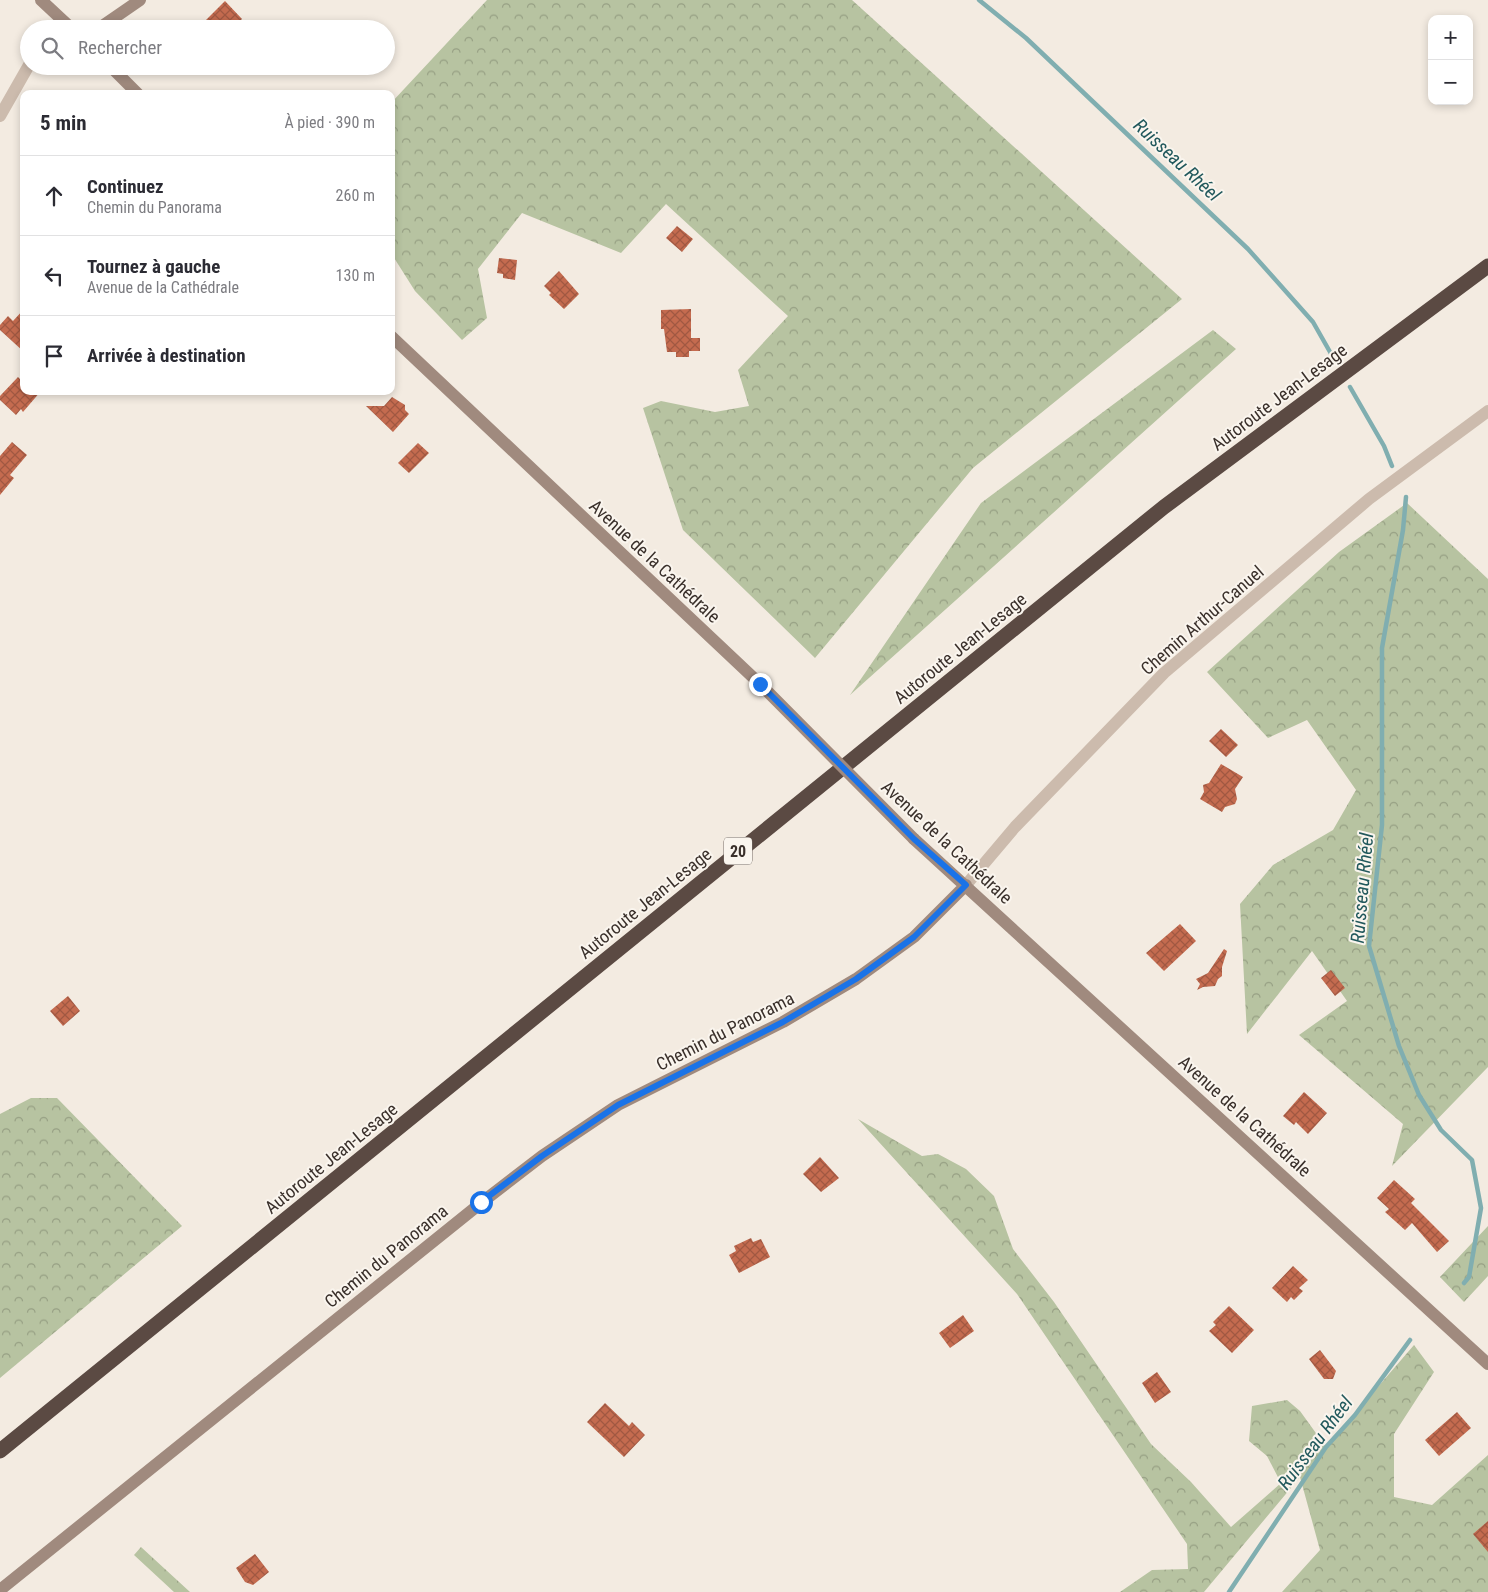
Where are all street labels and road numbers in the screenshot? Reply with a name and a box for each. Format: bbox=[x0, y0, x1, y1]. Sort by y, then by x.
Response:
street label: Autoroute Jean-Lesage bbox=[1207, 339, 1351, 455]
street label: Avenue de la Cathédrale bbox=[585, 495, 725, 627]
street label: Chemin Arthur-Canuel bbox=[1136, 561, 1268, 679]
street label: Autoroute Jean-Lesage bbox=[890, 588, 1030, 708]
street label: Avenue de la Cathédrale bbox=[877, 776, 1017, 908]
road number: 20 bbox=[724, 838, 752, 864]
street label: Autoroute Jean-Lesage bbox=[575, 843, 715, 963]
street label: Chemin du Panorama bbox=[653, 987, 797, 1075]
street label: Avenue de la Cathédrale bbox=[1174, 1051, 1316, 1181]
street label: Autoroute Jean-Lesage bbox=[261, 1098, 401, 1218]
street label: Chemin du Panorama bbox=[320, 1200, 452, 1312]

